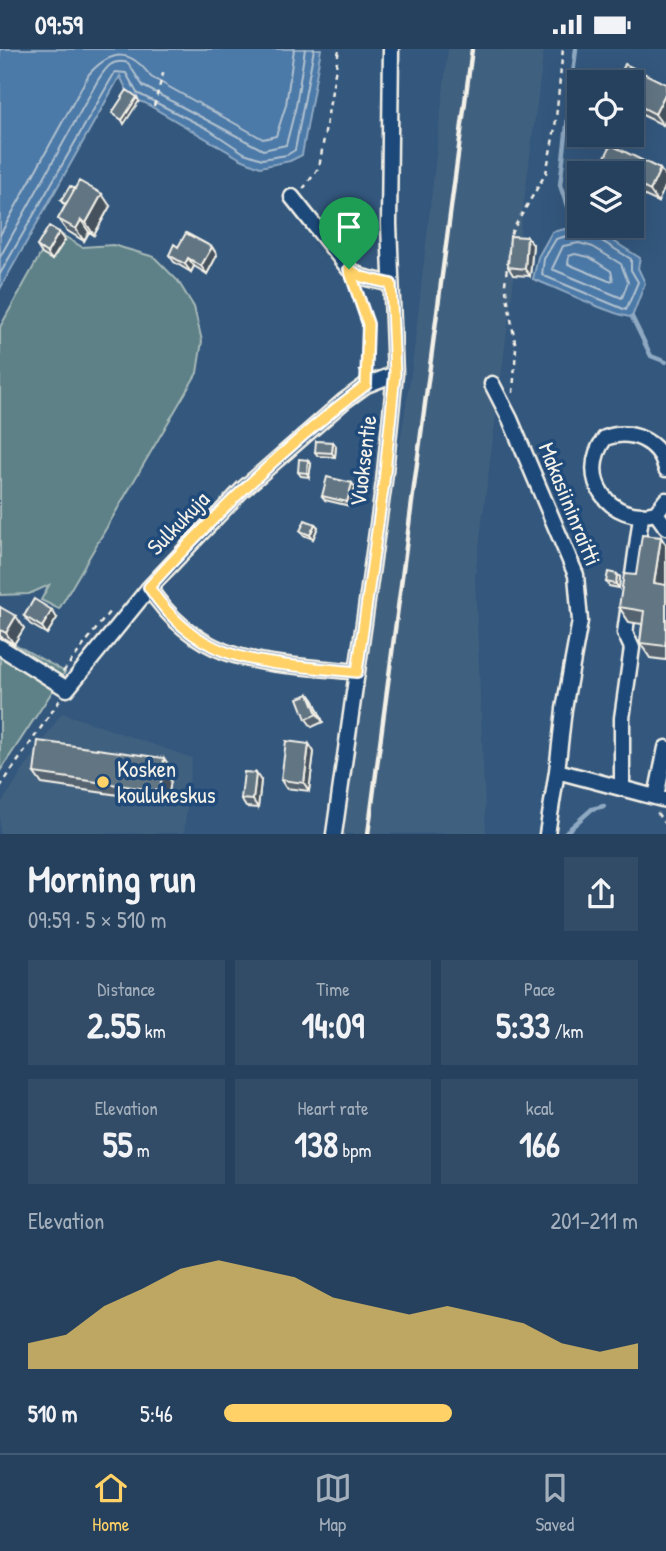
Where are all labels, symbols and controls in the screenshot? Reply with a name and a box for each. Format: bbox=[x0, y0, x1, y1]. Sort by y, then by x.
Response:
text: 09:59 bbox=[35, 7, 83, 42]
map controls bbox=[567, 70, 644, 238]
button: locate bbox=[567, 70, 644, 147]
button: layers bbox=[567, 161, 644, 238]
pin bbox=[319, 197, 379, 269]
icon: arrive bbox=[330, 208, 368, 246]
street label: Vuoksentie bbox=[342, 414, 383, 508]
street label: Makasiininraitti bbox=[532, 438, 609, 570]
street label: Sulkukuja bbox=[139, 484, 216, 561]
place label: Kosken koulukeskus bbox=[117, 753, 216, 810]
marker: Kosken koulukeskus bbox=[95, 774, 111, 790]
text: Morning run bbox=[28, 852, 196, 904]
button: share bbox=[564, 857, 638, 931]
text: 09:59 · 5 × 510 m bbox=[28, 904, 166, 935]
text: Distance bbox=[97, 976, 155, 1002]
text: Time bbox=[316, 976, 350, 1002]
text: Pace bbox=[524, 976, 555, 1002]
text: 2.55 bbox=[87, 1002, 140, 1049]
text: 14:09 bbox=[302, 1002, 364, 1049]
text: 5:33 bbox=[496, 1002, 550, 1049]
text: km bbox=[140, 1018, 166, 1044]
text: /km bbox=[550, 1018, 583, 1044]
text: Elevation bbox=[95, 1095, 158, 1121]
text: Heart rate bbox=[298, 1095, 368, 1121]
text: kcal bbox=[526, 1095, 554, 1121]
text: 55 bbox=[103, 1121, 132, 1168]
text: 138 bbox=[295, 1121, 338, 1168]
text: 166 bbox=[519, 1121, 560, 1168]
text: m bbox=[132, 1137, 150, 1163]
text: bpm bbox=[338, 1137, 371, 1163]
text: Elevation bbox=[28, 1205, 104, 1236]
text: 201–211 m bbox=[551, 1205, 638, 1236]
text: 510 m bbox=[28, 1398, 77, 1429]
text: 5:46 bbox=[140, 1398, 173, 1429]
tab: Home bbox=[92, 1469, 130, 1537]
tab: Map bbox=[314, 1469, 352, 1537]
tab: Saved bbox=[535, 1469, 574, 1537]

